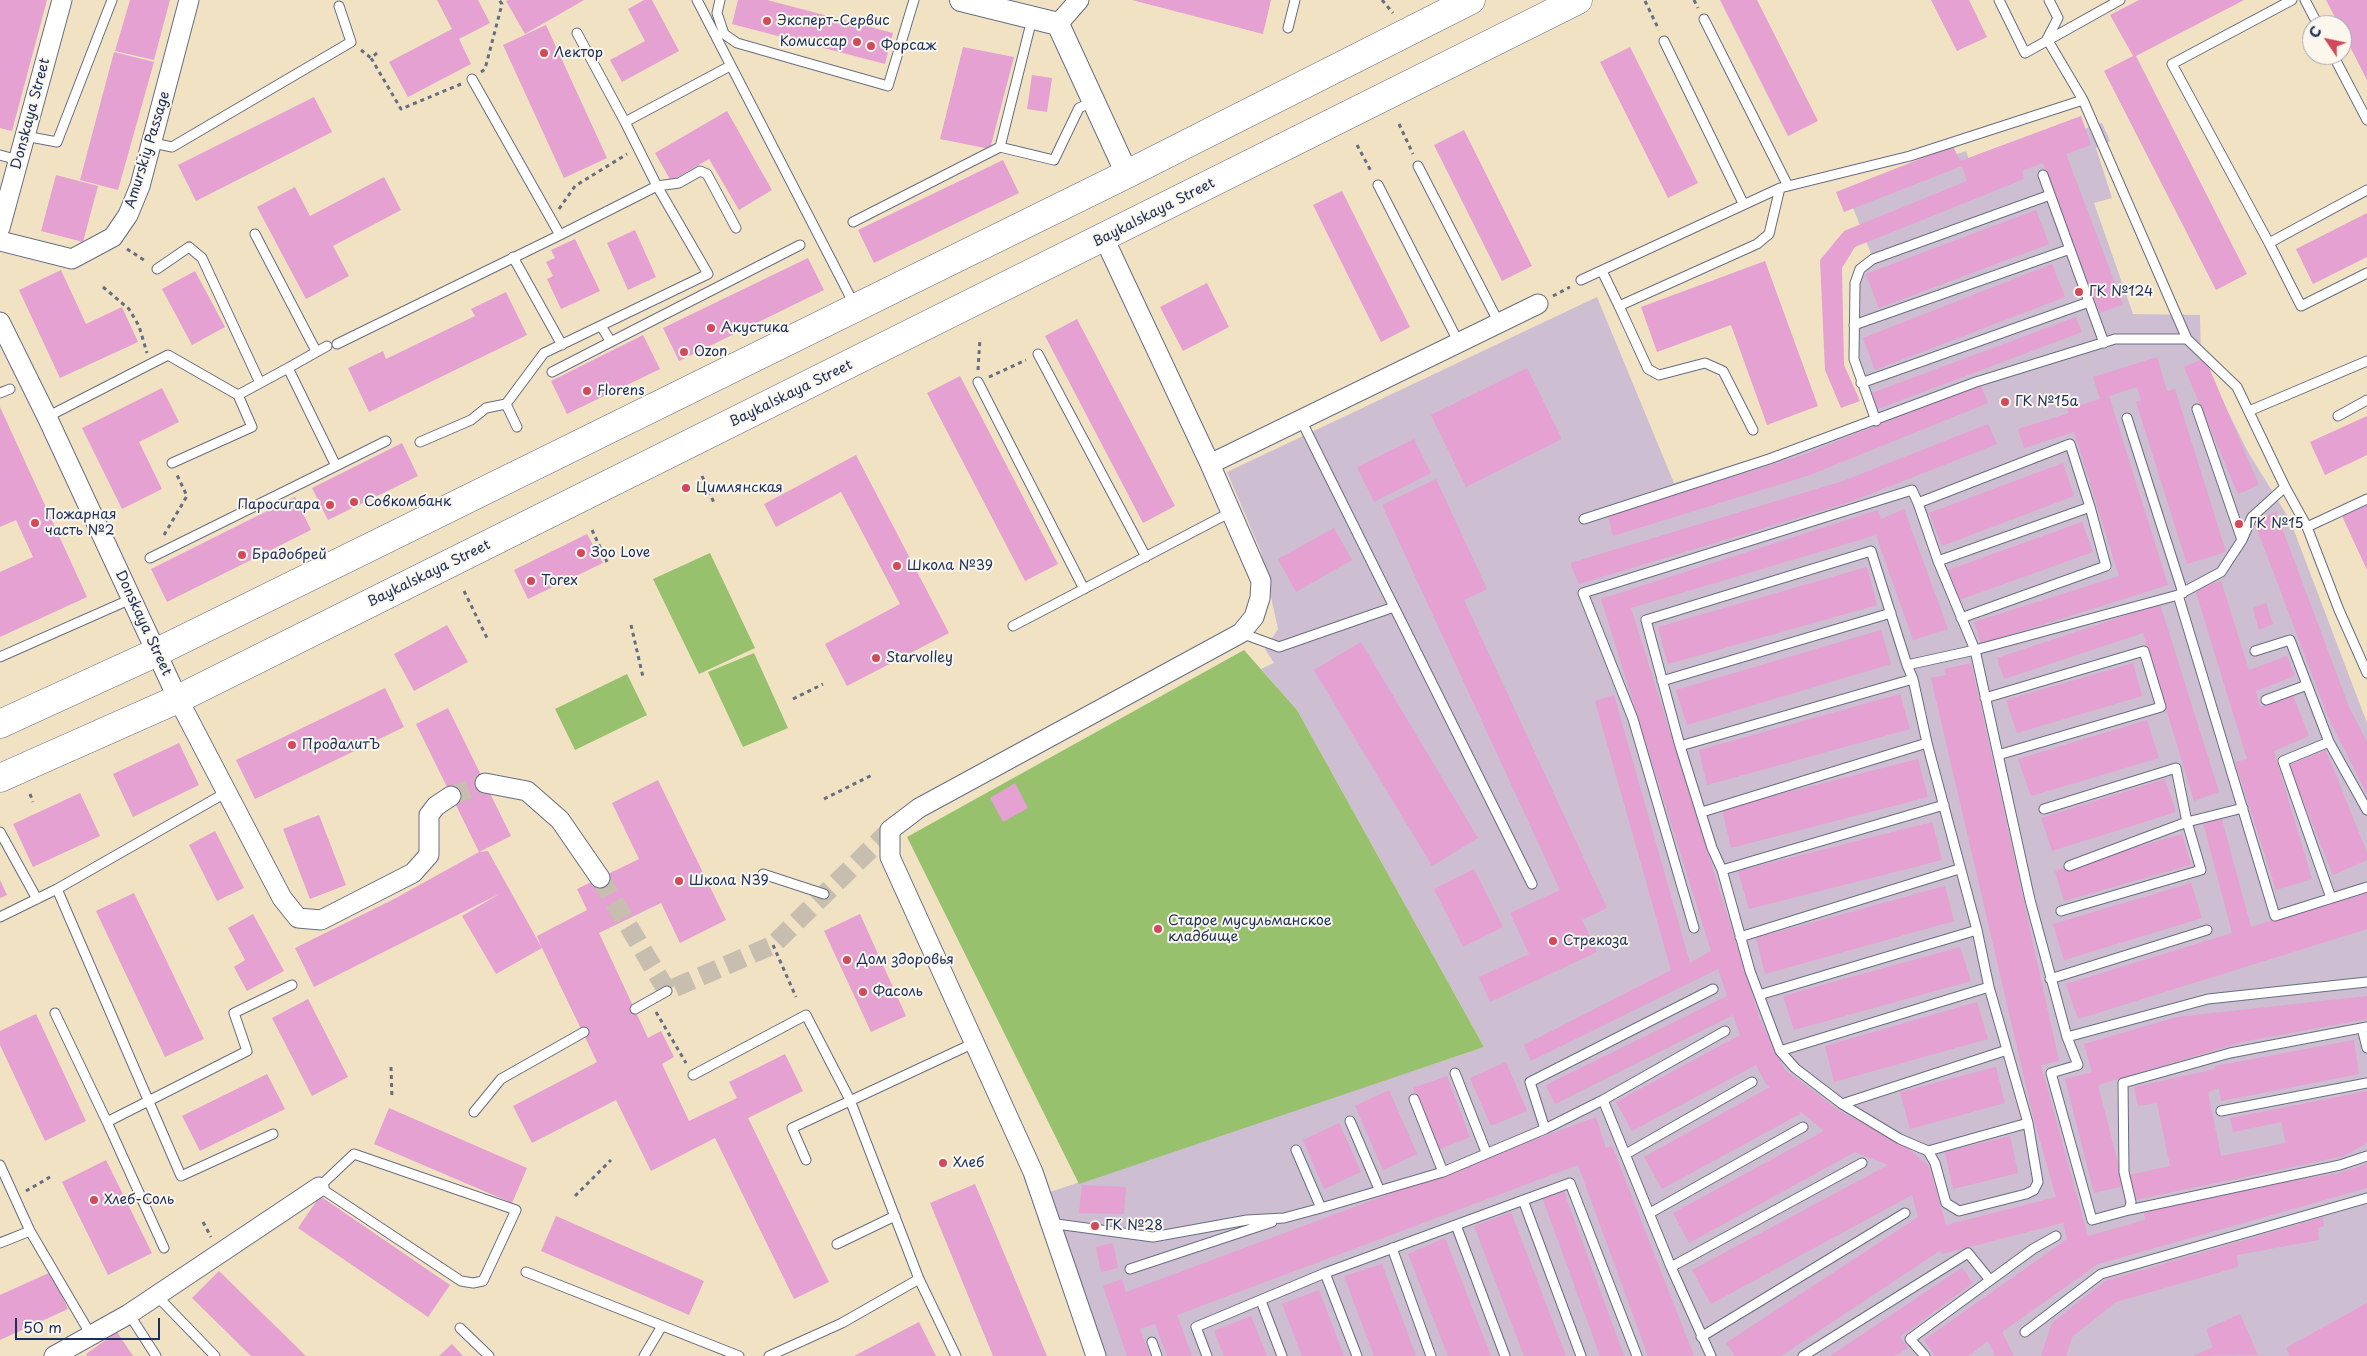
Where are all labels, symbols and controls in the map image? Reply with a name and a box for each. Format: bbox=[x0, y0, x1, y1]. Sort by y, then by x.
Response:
place label: Эксперт-Сервис bbox=[777, 13, 890, 29]
marker: Эксперт-Сервис bbox=[761, 15, 773, 27]
north arrow bbox=[2302, 15, 2352, 65]
text: С bbox=[2303, 22, 2327, 42]
place label: Комиссар bbox=[780, 34, 847, 50]
marker: Комиссар bbox=[851, 36, 863, 48]
place label: Форсаж bbox=[881, 38, 936, 54]
marker: Форсаж bbox=[865, 40, 877, 52]
place label: Лектор bbox=[554, 45, 603, 61]
marker: Лектор bbox=[538, 47, 550, 59]
street label: Donskaya Street bbox=[8, 56, 54, 172]
street label: Amurskiy Passage bbox=[122, 89, 174, 211]
street label: Baykalskaya Street bbox=[1090, 175, 1218, 251]
place label: ГК №124 bbox=[2089, 284, 2153, 300]
marker: ГК №124 bbox=[2073, 286, 2085, 298]
place label: Акустика bbox=[721, 320, 789, 336]
marker: Акустика bbox=[705, 322, 717, 334]
place label: Ozon bbox=[694, 344, 727, 360]
marker: Ozon bbox=[678, 346, 690, 358]
street label: Baykalskaya Street bbox=[727, 357, 855, 431]
place label: Florens bbox=[597, 383, 645, 399]
marker: Florens bbox=[581, 385, 593, 397]
place label: ГК №15а bbox=[2015, 394, 2078, 410]
marker: ГК №15а bbox=[1999, 396, 2011, 408]
place label: Цимлянская bbox=[696, 480, 783, 496]
marker: Цимлянская bbox=[680, 482, 692, 494]
place label: Совкомбанк bbox=[364, 494, 451, 510]
marker: Совкомбанк bbox=[348, 496, 360, 508]
place label: Паросигара bbox=[237, 497, 320, 513]
marker: Паросигара bbox=[324, 499, 336, 511]
place label: Пожарная часть №2 bbox=[45, 507, 116, 540]
place label: ГК №15 bbox=[2249, 516, 2304, 532]
marker: Пожарная часть №2 bbox=[29, 517, 41, 529]
marker: ГК №15 bbox=[2233, 518, 2245, 530]
street label: Baykalskaya Street bbox=[365, 537, 493, 611]
place label: Зоо Love bbox=[591, 545, 650, 561]
place label: Брадобрей bbox=[252, 547, 327, 563]
marker: Зоо Love bbox=[575, 547, 587, 559]
marker: Брадобрей bbox=[236, 549, 248, 561]
place label: Школа №39 bbox=[907, 558, 993, 574]
marker: Школа №39 bbox=[891, 560, 903, 572]
street label: Donskaya Street bbox=[111, 567, 175, 679]
place label: Torex bbox=[541, 573, 578, 589]
marker: Torex bbox=[525, 575, 537, 587]
place label: Starvolley bbox=[886, 650, 953, 666]
marker: Starvolley bbox=[870, 652, 882, 664]
place label: ПродалитЪ bbox=[302, 737, 380, 753]
marker: ПродалитЪ bbox=[286, 739, 298, 751]
place label: Школа N39 bbox=[689, 873, 769, 889]
marker: Школа N39 bbox=[673, 875, 685, 887]
place label: Старое мусульманское кладбище bbox=[1168, 913, 1332, 946]
marker: Старое мусульманское кладбище bbox=[1152, 923, 1164, 935]
place label: Стрекоза bbox=[1563, 933, 1628, 949]
marker: Стрекоза bbox=[1547, 935, 1559, 947]
place label: Дом здоровья bbox=[857, 952, 954, 968]
marker: Дом здоровья bbox=[841, 954, 853, 966]
place label: Фасоль bbox=[873, 984, 923, 1000]
marker: Фасоль bbox=[857, 986, 869, 998]
place label: Хлеб bbox=[953, 1155, 984, 1171]
marker: Хлеб bbox=[937, 1157, 949, 1169]
place label: Хлеб-Соль bbox=[104, 1192, 174, 1208]
marker: Хлеб-Соль bbox=[88, 1194, 100, 1206]
place label: ГК №28 bbox=[1105, 1218, 1163, 1234]
marker: ГК №28 bbox=[1089, 1220, 1101, 1232]
scale bar bbox=[18, 1308, 162, 1340]
text: 50 m bbox=[23, 1315, 62, 1338]

